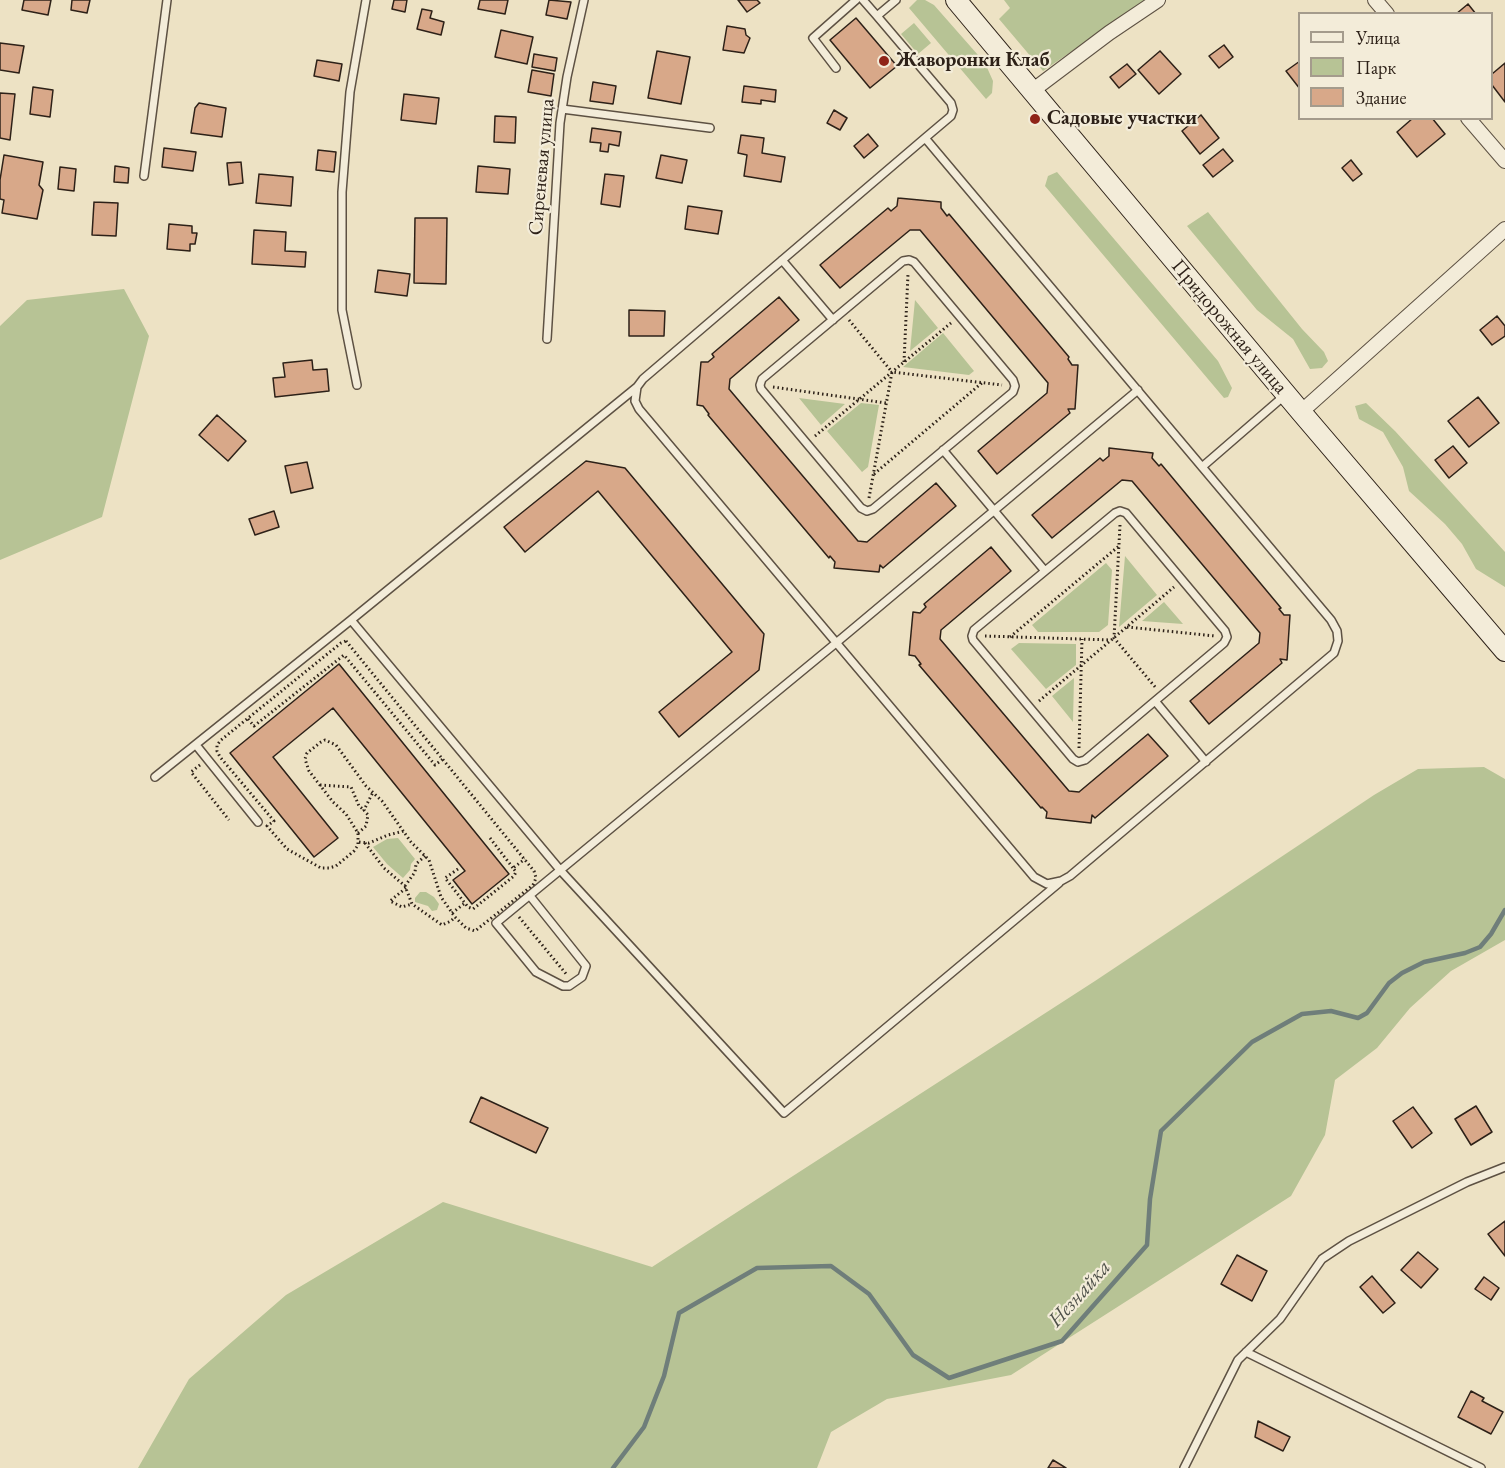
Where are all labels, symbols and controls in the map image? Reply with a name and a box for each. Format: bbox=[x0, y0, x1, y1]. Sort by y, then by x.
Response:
legend bbox=[1298, 12, 1493, 120]
text: Улица bbox=[1356, 26, 1400, 49]
place label: Жаворонки Клаб bbox=[896, 49, 1049, 73]
marker: Жаворонки Клаб bbox=[877, 54, 891, 68]
text: Парк bbox=[1356, 56, 1396, 79]
text: Здание bbox=[1356, 86, 1406, 109]
street label: Сиреневая улица bbox=[524, 98, 560, 236]
place label: Садовые участки bbox=[1047, 107, 1197, 131]
marker: Садовые участки bbox=[1028, 112, 1042, 126]
street label: Придорожная улица bbox=[1166, 255, 1292, 399]
water label: Незнайка bbox=[1043, 1255, 1117, 1333]

